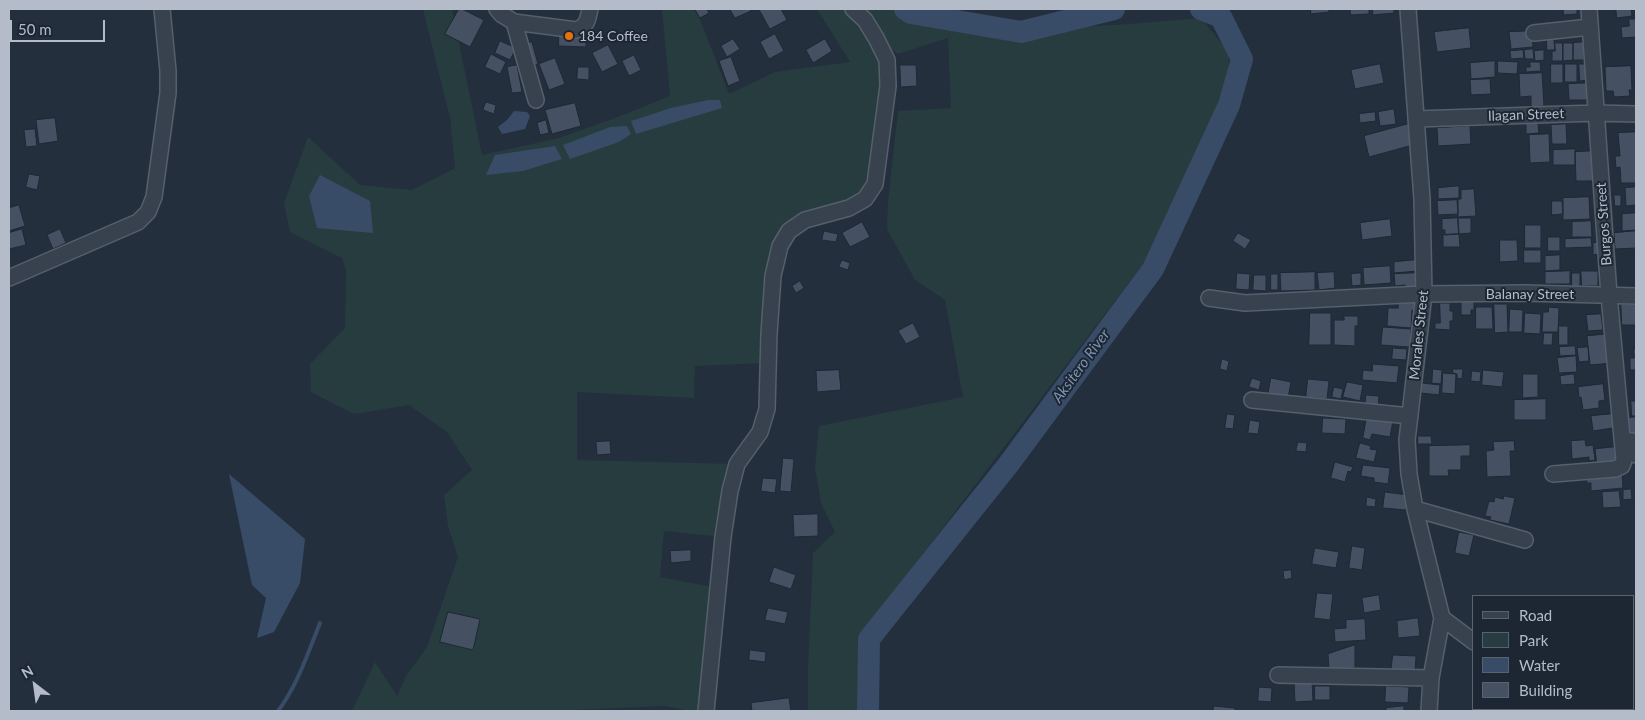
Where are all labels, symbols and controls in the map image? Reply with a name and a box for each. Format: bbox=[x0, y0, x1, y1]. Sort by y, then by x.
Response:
scale bar bbox=[12, 10, 108, 42]
text: 50 m bbox=[18, 20, 52, 38]
place label: 184 Coffee bbox=[579, 28, 648, 44]
marker: 184 Coffee bbox=[563, 30, 575, 42]
street label: Ilagan Street bbox=[1487, 105, 1565, 125]
street label: Burgos Street bbox=[1593, 182, 1615, 266]
street label: Balanay Street bbox=[1486, 286, 1574, 302]
street label: Morales Street bbox=[1406, 289, 1432, 381]
water label: Aksitero River bbox=[1048, 326, 1114, 406]
legend bbox=[1472, 595, 1635, 710]
text: Road bbox=[1519, 606, 1552, 624]
text: Park bbox=[1519, 631, 1548, 649]
text: Water bbox=[1519, 656, 1560, 674]
north arrow bbox=[10, 660, 60, 710]
text: N bbox=[18, 662, 36, 682]
text: Building bbox=[1519, 681, 1572, 699]

